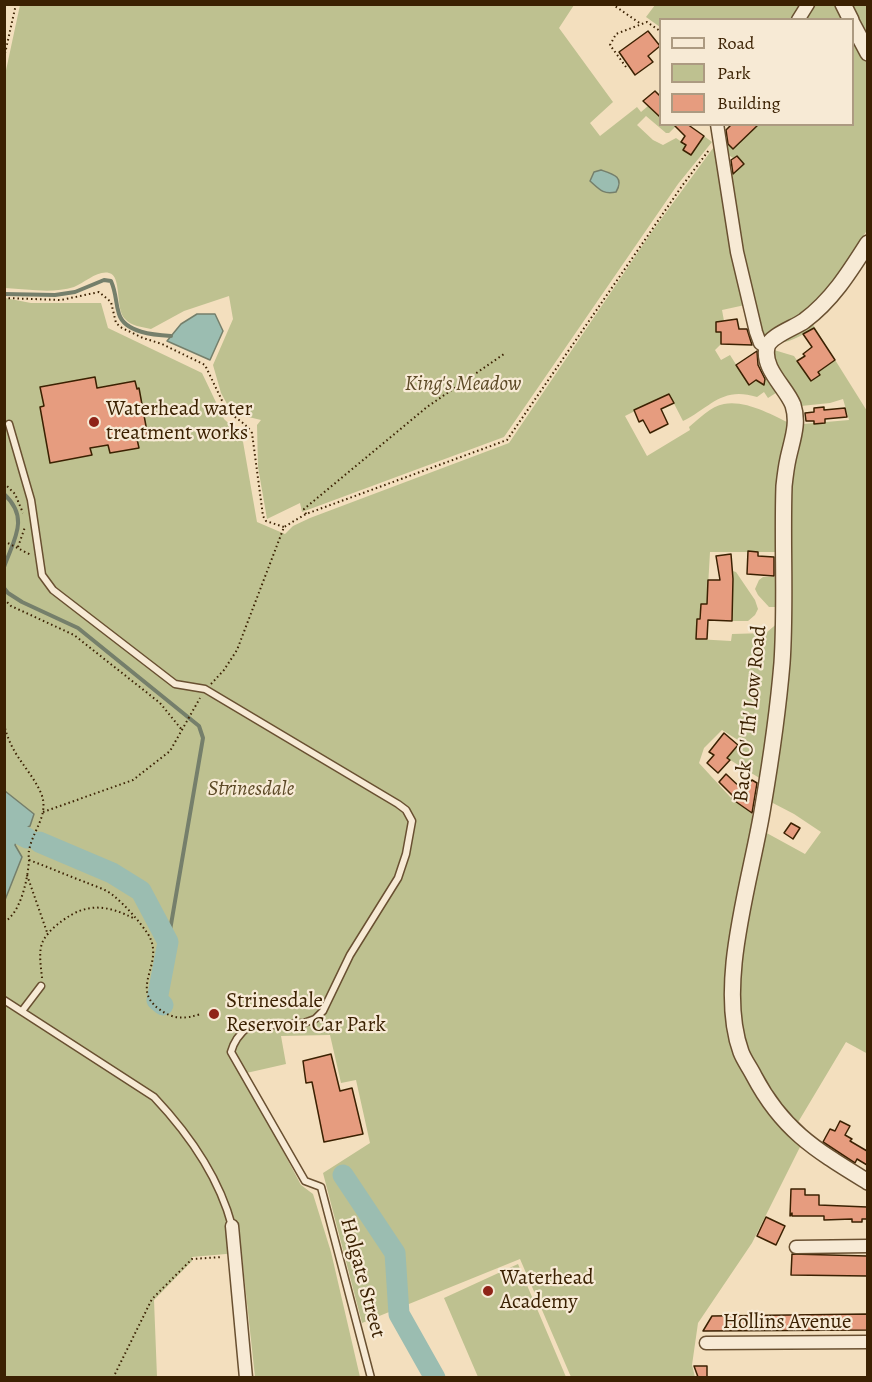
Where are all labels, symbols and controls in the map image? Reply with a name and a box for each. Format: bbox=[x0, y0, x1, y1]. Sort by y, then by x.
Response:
legend bbox=[659, 18, 854, 126]
text: Road bbox=[717, 31, 754, 55]
text: Park bbox=[717, 61, 751, 85]
text: Building bbox=[717, 91, 781, 115]
park label: King's Meadow bbox=[405, 372, 521, 398]
place label: Waterhead water treatment works bbox=[106, 397, 253, 447]
marker: Waterhead water treatment works bbox=[87, 415, 101, 429]
street label: Back O' Th' Low Road bbox=[729, 624, 773, 804]
park label: Strinesdale bbox=[208, 777, 294, 803]
place label: Strinesdale Reservoir Car Park bbox=[226, 989, 386, 1039]
marker: Strinesdale Reservoir Car Park bbox=[207, 1007, 221, 1021]
street label: Holgate Street bbox=[334, 1215, 390, 1341]
place label: Waterhead Academy bbox=[500, 1266, 594, 1316]
marker: Waterhead Academy bbox=[481, 1284, 495, 1298]
street label: Hollins Avenue bbox=[723, 1310, 851, 1336]

